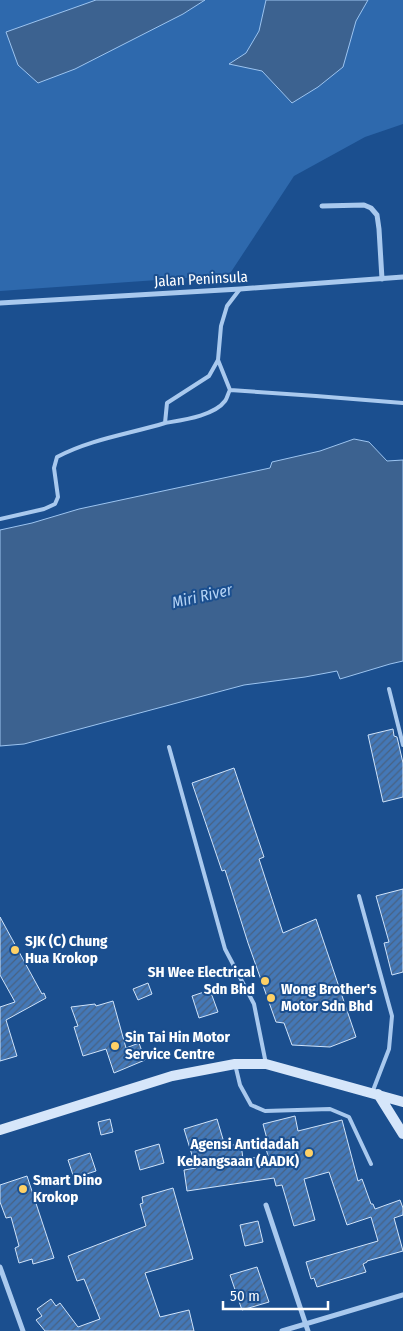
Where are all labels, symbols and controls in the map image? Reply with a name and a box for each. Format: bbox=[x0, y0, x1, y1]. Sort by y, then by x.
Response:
street label: Jalan Peninsula bbox=[154, 268, 248, 290]
water label: Miri River bbox=[170, 580, 235, 612]
place label: SJK (C) Chung Hua Krokop bbox=[25, 932, 108, 967]
marker: SJK (C) Chung Hua Krokop bbox=[9, 944, 21, 956]
place label: SH Wee Electrical Sdn Bhd bbox=[148, 963, 256, 998]
marker: SH Wee Electrical Sdn Bhd bbox=[259, 975, 271, 987]
place label: Wong Brother's Motor Sdn Bhd bbox=[281, 980, 377, 1015]
marker: Wong Brother's Motor Sdn Bhd bbox=[265, 992, 277, 1004]
place label: Sin Tai Hin Motor Service Centre bbox=[125, 1028, 230, 1063]
marker: Sin Tai Hin Motor Service Centre bbox=[109, 1040, 121, 1052]
place label: Agensi Antidadah Kebangsaan (AADK) bbox=[177, 1135, 299, 1170]
marker: Agensi Antidadah Kebangsaan (AADK) bbox=[303, 1147, 315, 1159]
place label: Smart Dino Krokop bbox=[33, 1171, 102, 1206]
marker: Smart Dino Krokop bbox=[17, 1183, 29, 1195]
scale bar bbox=[223, 1278, 328, 1310]
text: 50 m bbox=[230, 1287, 260, 1305]

